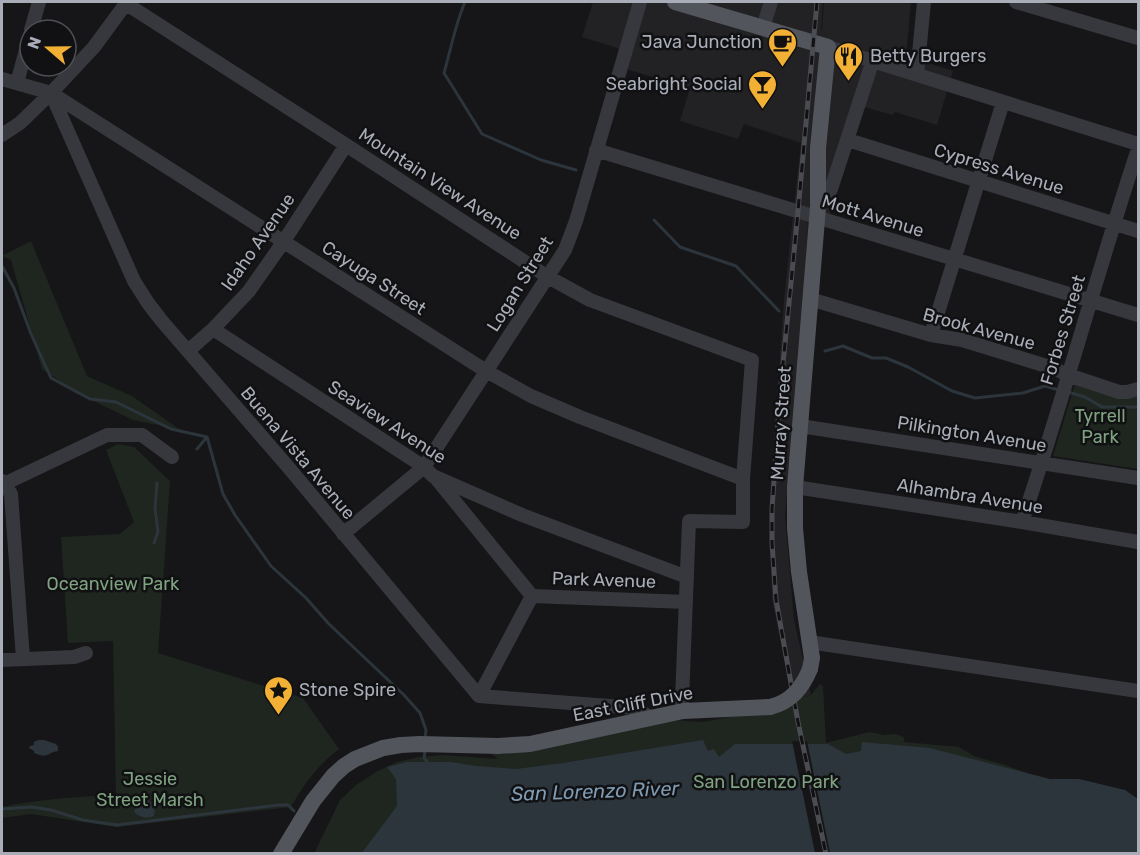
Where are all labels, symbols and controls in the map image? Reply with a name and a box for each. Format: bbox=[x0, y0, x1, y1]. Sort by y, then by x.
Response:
north arrow bbox=[18, 18, 78, 78]
cafe icon: Java Junction bbox=[767, 26, 799, 68]
place label: Java Junction bbox=[641, 31, 762, 53]
text: N bbox=[23, 34, 45, 52]
restaurant icon: Betty Burgers bbox=[833, 40, 865, 82]
place label: Betty Burgers bbox=[870, 45, 986, 67]
bar icon: Seabright Social bbox=[747, 68, 779, 110]
place label: Seabright Social bbox=[606, 73, 742, 95]
street label: Mountain View Avenue bbox=[355, 123, 525, 245]
street label: Cypress Avenue bbox=[931, 139, 1067, 199]
street label: Idaho Avenue bbox=[216, 189, 300, 295]
street label: Mott Avenue bbox=[819, 190, 927, 242]
street label: Logan Street bbox=[482, 232, 558, 336]
street label: Cayuga Street bbox=[318, 236, 430, 320]
street label: Forbes Street bbox=[1036, 272, 1090, 388]
street label: Brook Avenue bbox=[920, 303, 1038, 355]
street label: Murray Street bbox=[766, 365, 796, 481]
street label: Seaview Avenue bbox=[324, 376, 450, 468]
street label: Buena Vista Avenue bbox=[236, 382, 360, 524]
park label: Tyrrell Park bbox=[1074, 405, 1126, 448]
street label: Pilkington Avenue bbox=[896, 411, 1048, 457]
street label: Alhambra Avenue bbox=[895, 474, 1045, 518]
street label: Park Avenue bbox=[552, 567, 656, 593]
park label: Oceanview Park bbox=[47, 573, 180, 595]
place icon: Stone Spire bbox=[262, 674, 294, 716]
place label: Stone Spire bbox=[299, 679, 396, 701]
street label: East Cliff Drive bbox=[571, 682, 695, 726]
park label: Jessie Street Marsh bbox=[96, 768, 204, 811]
park label: San Lorenzo Park bbox=[693, 771, 840, 793]
water label: San Lorenzo River bbox=[511, 776, 681, 806]

